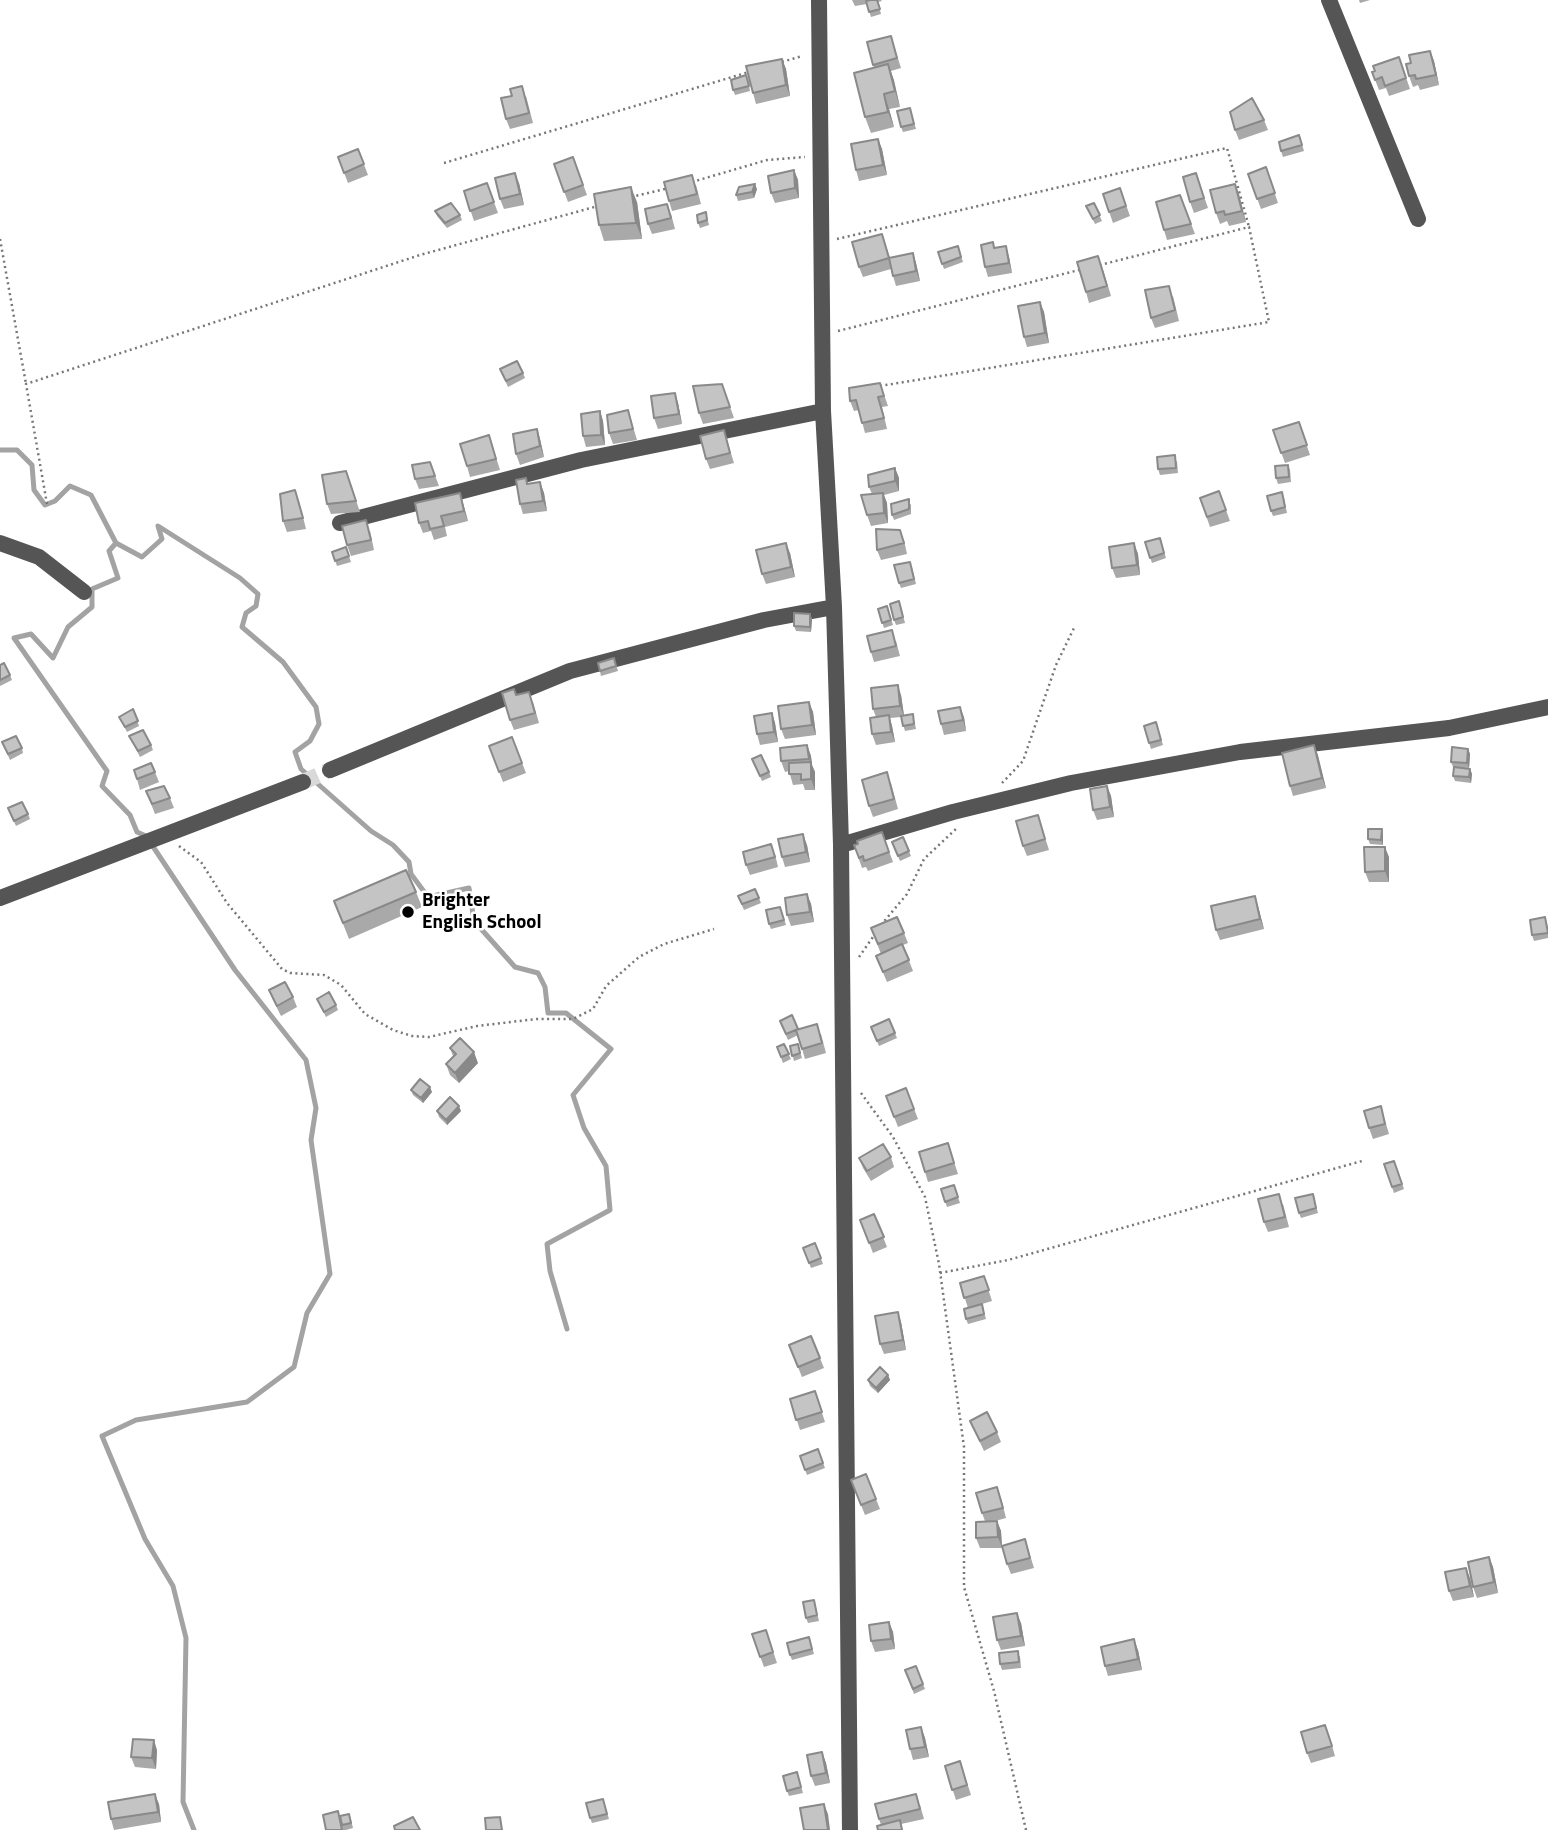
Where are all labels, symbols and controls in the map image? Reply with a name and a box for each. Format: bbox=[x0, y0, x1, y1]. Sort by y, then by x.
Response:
place label: Brighter English School bbox=[422, 890, 542, 934]
marker: Brighter English School bbox=[400, 904, 416, 920]

